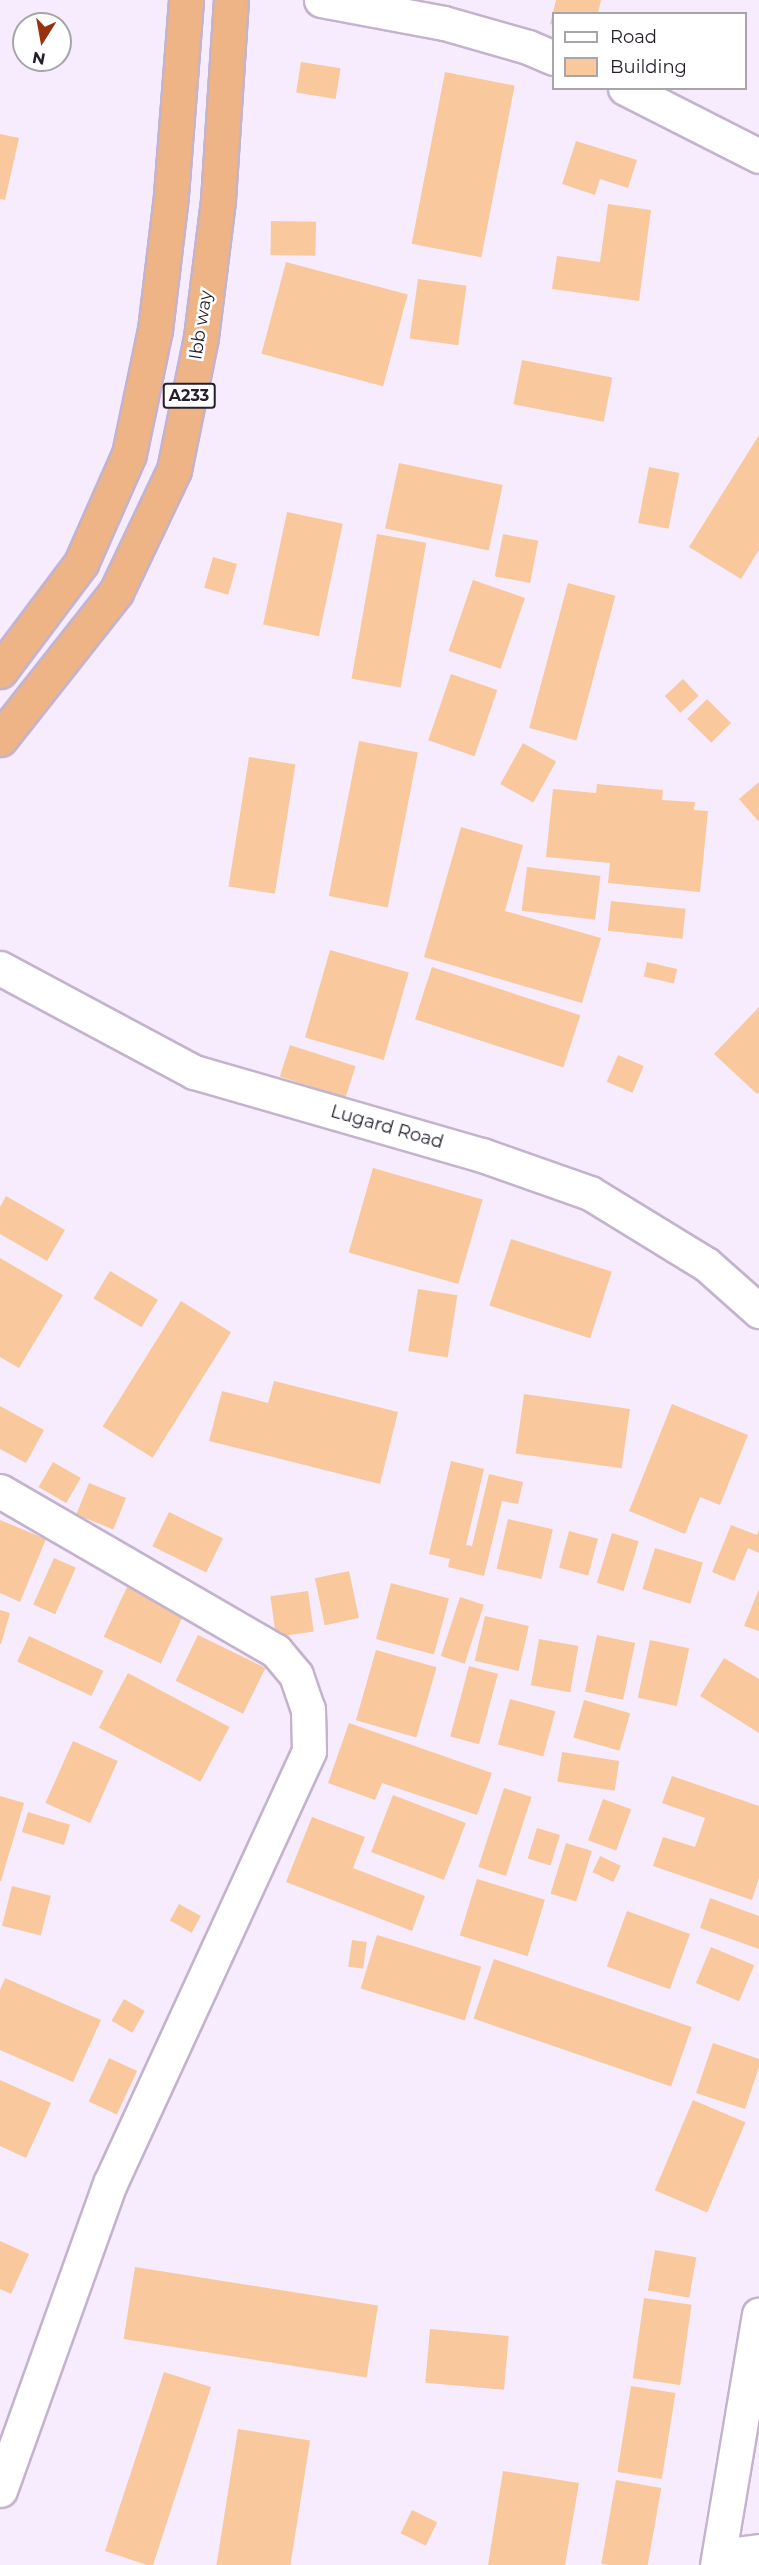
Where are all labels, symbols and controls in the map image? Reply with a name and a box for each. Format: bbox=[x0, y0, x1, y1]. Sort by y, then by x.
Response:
north arrow bbox=[12, 12, 72, 72]
legend bbox=[552, 12, 747, 90]
text: Road bbox=[610, 26, 657, 48]
text: N bbox=[31, 48, 47, 69]
text: Building bbox=[610, 56, 687, 78]
street label: Ibb way bbox=[185, 289, 217, 361]
road number: A233 bbox=[162, 383, 216, 409]
street label: Lugard Road bbox=[328, 1101, 446, 1153]

